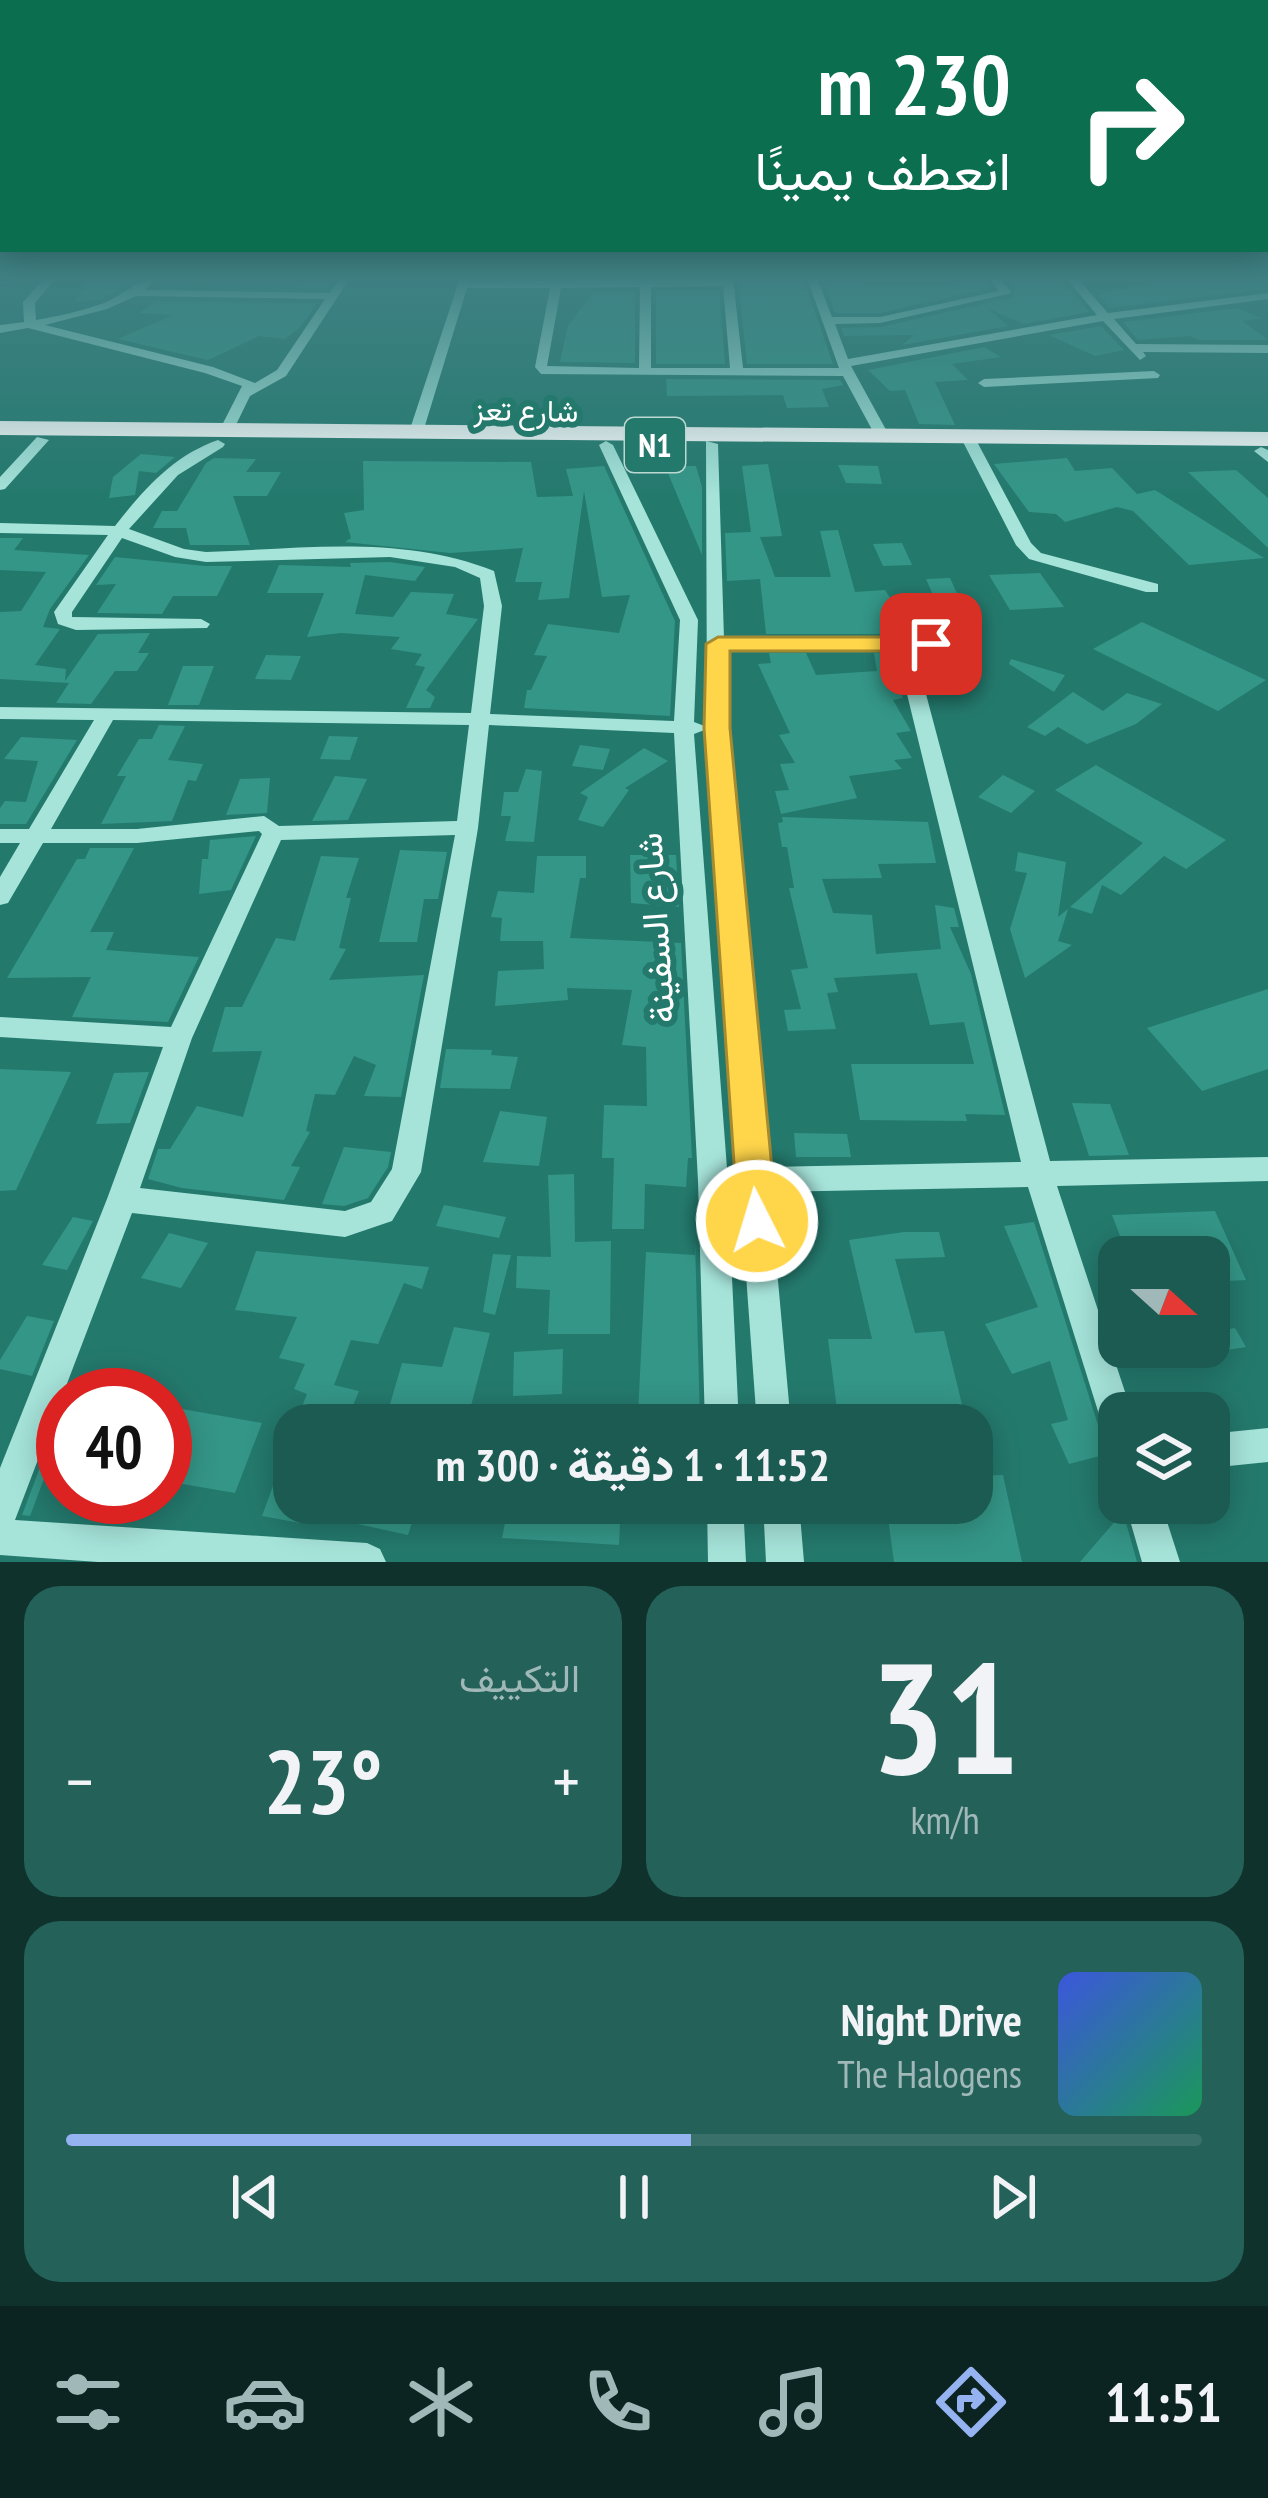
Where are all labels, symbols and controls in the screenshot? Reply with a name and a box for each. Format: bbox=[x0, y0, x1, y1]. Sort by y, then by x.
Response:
text: 230 m bbox=[818, 29, 1011, 138]
icon: right bbox=[1053, 48, 1209, 204]
text: انعطف يمينًا bbox=[754, 135, 1011, 205]
street label: شارع تعز bbox=[472, 389, 579, 432]
road number: N1 bbox=[625, 418, 685, 472]
pin bbox=[880, 593, 982, 695]
icon: arrive bbox=[898, 611, 964, 677]
street label: شارع السفينة bbox=[624, 831, 687, 1025]
position arrow bbox=[694, 1158, 820, 1284]
north arrow bbox=[1098, 1236, 1230, 1368]
map controls bbox=[1098, 1236, 1230, 1524]
speed limit sign: 40 bbox=[36, 1368, 192, 1524]
button: layers bbox=[1098, 1392, 1230, 1524]
text: 11:52 · 1 دقيقة · 300 m bbox=[436, 1435, 830, 1493]
text: 31 bbox=[870, 1615, 1020, 1817]
text: التكييف bbox=[459, 1652, 580, 1703]
text: 23° bbox=[264, 1722, 382, 1839]
text: − bbox=[66, 1738, 93, 1823]
text: + bbox=[553, 1738, 580, 1823]
text: km/h bbox=[910, 1794, 980, 1845]
text: Night Drive bbox=[841, 1990, 1022, 2048]
text: The Halogens bbox=[837, 2048, 1022, 2099]
icon: previous bbox=[222, 2164, 288, 2230]
icon: pause bbox=[601, 2164, 667, 2230]
icon: next bbox=[980, 2164, 1046, 2230]
icon: filters bbox=[46, 2360, 130, 2444]
icon: car bbox=[223, 2360, 307, 2444]
icon: climate bbox=[399, 2360, 483, 2444]
icon: phone bbox=[576, 2360, 660, 2444]
icon: music bbox=[752, 2360, 836, 2444]
icon: directions bbox=[929, 2360, 1013, 2444]
text: 11:51 bbox=[1105, 2367, 1222, 2437]

